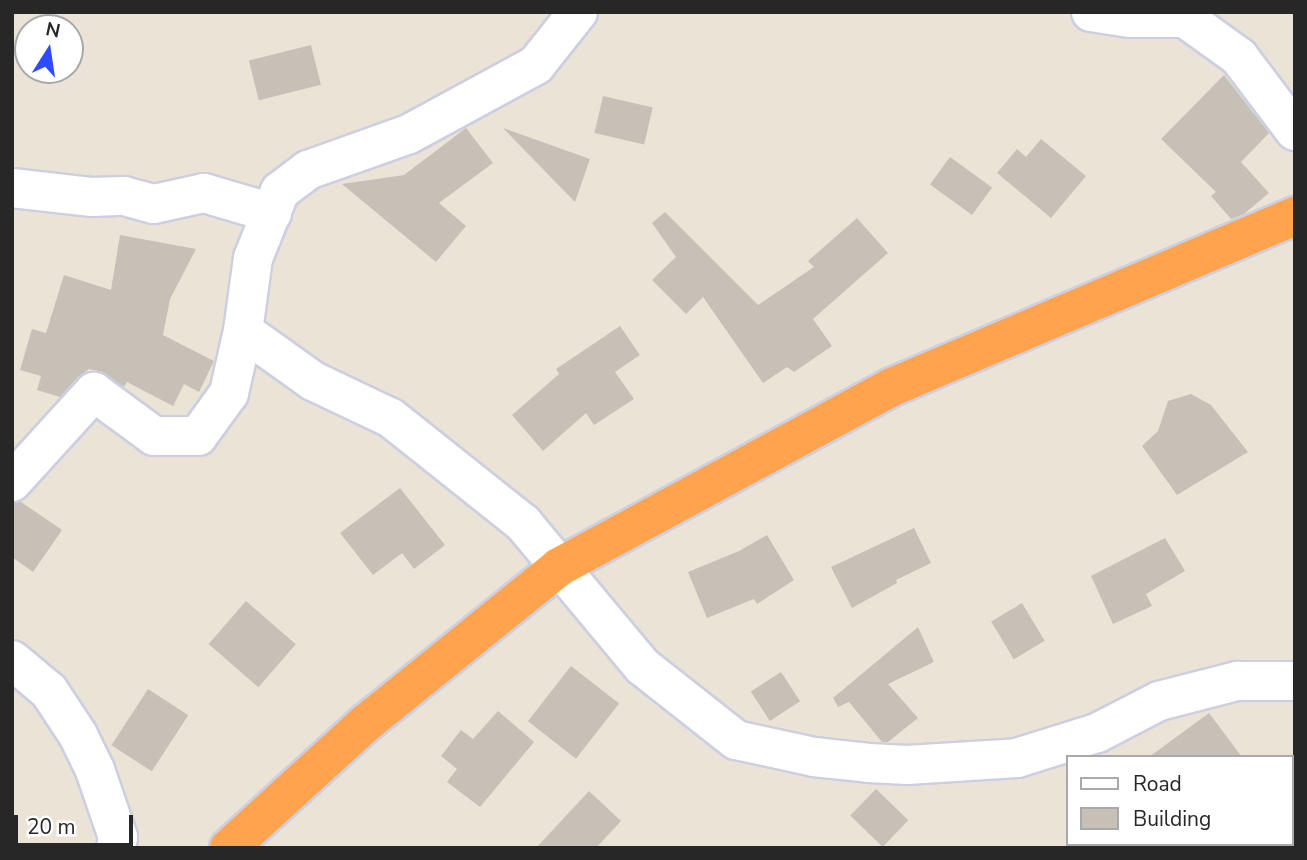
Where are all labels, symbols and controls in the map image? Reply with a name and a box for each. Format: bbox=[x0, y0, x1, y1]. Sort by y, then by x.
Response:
north arrow bbox=[14, 14, 84, 84]
text: N bbox=[43, 16, 63, 45]
legend bbox=[1066, 755, 1293, 846]
text: Road bbox=[1133, 770, 1182, 798]
scale bar bbox=[18, 800, 136, 844]
text: Building bbox=[1133, 805, 1211, 833]
text: 20 m bbox=[27, 813, 76, 841]

